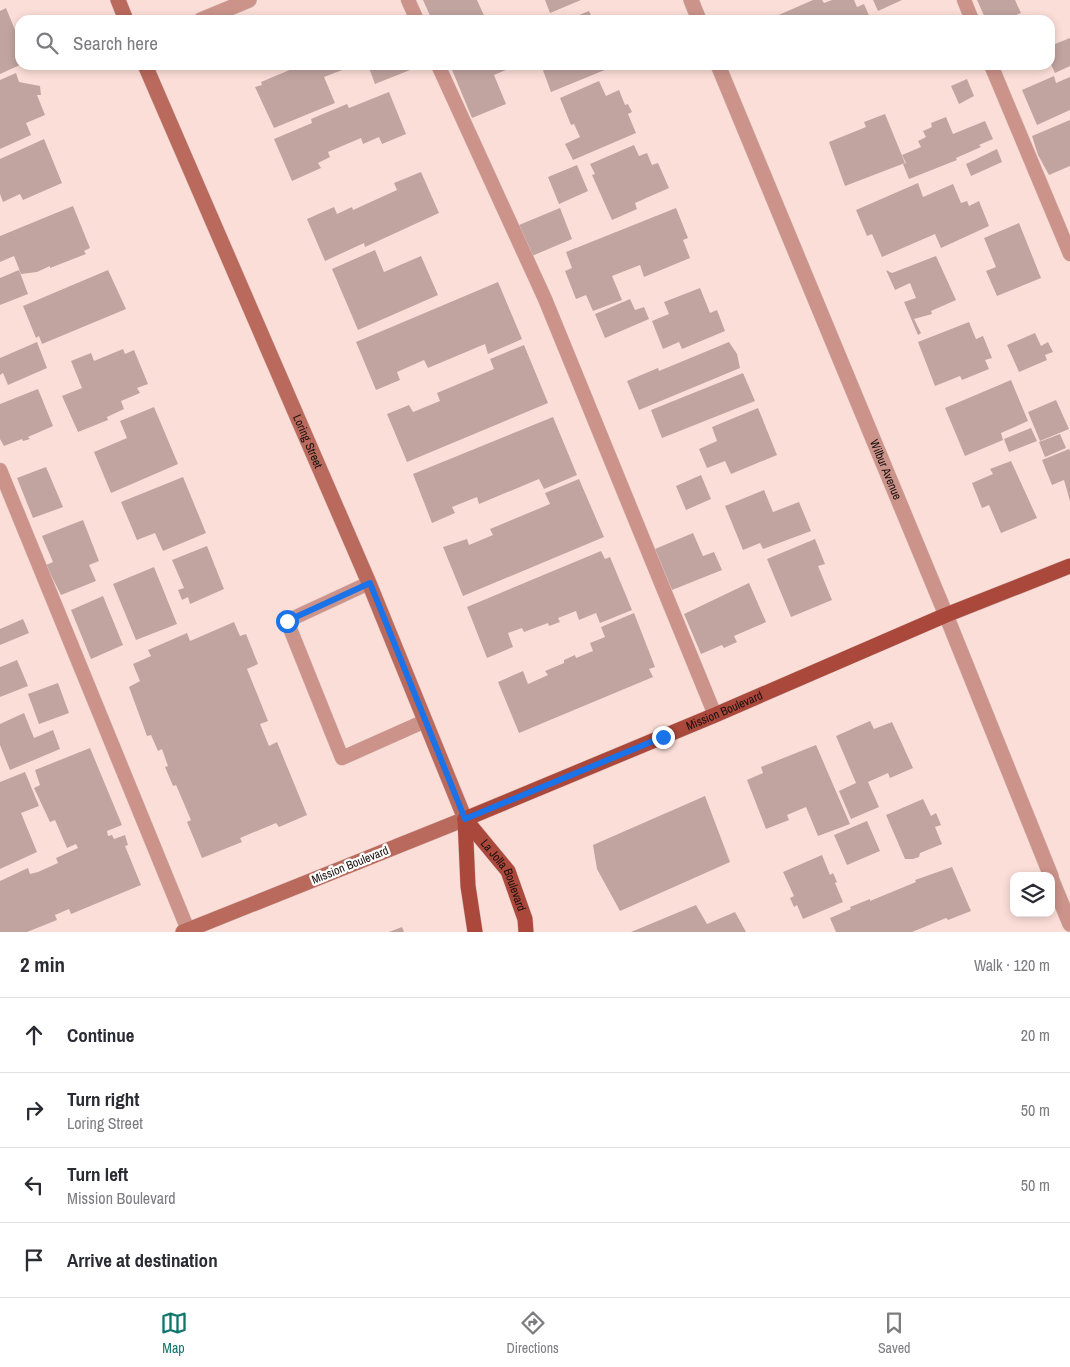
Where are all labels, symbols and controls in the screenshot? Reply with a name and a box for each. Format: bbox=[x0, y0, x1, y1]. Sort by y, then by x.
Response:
search box bbox=[15, 15, 1055, 70]
icon: search bbox=[33, 29, 61, 57]
text: Search here bbox=[73, 30, 158, 56]
street label: Loring Street bbox=[289, 412, 326, 471]
street label: Wilbur Avenue bbox=[866, 437, 905, 502]
route start bbox=[276, 610, 299, 633]
street label: Mission Boulevard bbox=[684, 687, 765, 734]
route end bbox=[652, 726, 675, 749]
street label: La Jolla Boulevard bbox=[477, 836, 530, 913]
street label: Mission Boulevard bbox=[309, 842, 391, 888]
map controls bbox=[1010, 872, 1055, 917]
button: layers bbox=[1010, 872, 1055, 917]
text: 2 min bbox=[20, 950, 65, 979]
text: Walk · 120 m bbox=[974, 954, 1050, 976]
icon: ahead bbox=[20, 1021, 48, 1049]
text: Continue bbox=[67, 1022, 135, 1048]
text: 20 m bbox=[1021, 1024, 1050, 1046]
text: Turn right bbox=[67, 1086, 139, 1112]
icon: right bbox=[20, 1096, 48, 1124]
text: 50 m bbox=[1021, 1099, 1050, 1121]
text: Loring Street bbox=[67, 1112, 143, 1134]
text: Turn left bbox=[67, 1161, 128, 1187]
icon: left bbox=[20, 1171, 48, 1199]
text: 50 m bbox=[1021, 1174, 1050, 1196]
text: Mission Boulevard bbox=[67, 1187, 176, 1209]
icon: arrive bbox=[20, 1246, 48, 1274]
text: Arrive at destination bbox=[67, 1247, 218, 1273]
tab: Map bbox=[160, 1309, 188, 1357]
tab: Directions bbox=[507, 1309, 559, 1357]
tab: Saved bbox=[878, 1309, 910, 1357]

